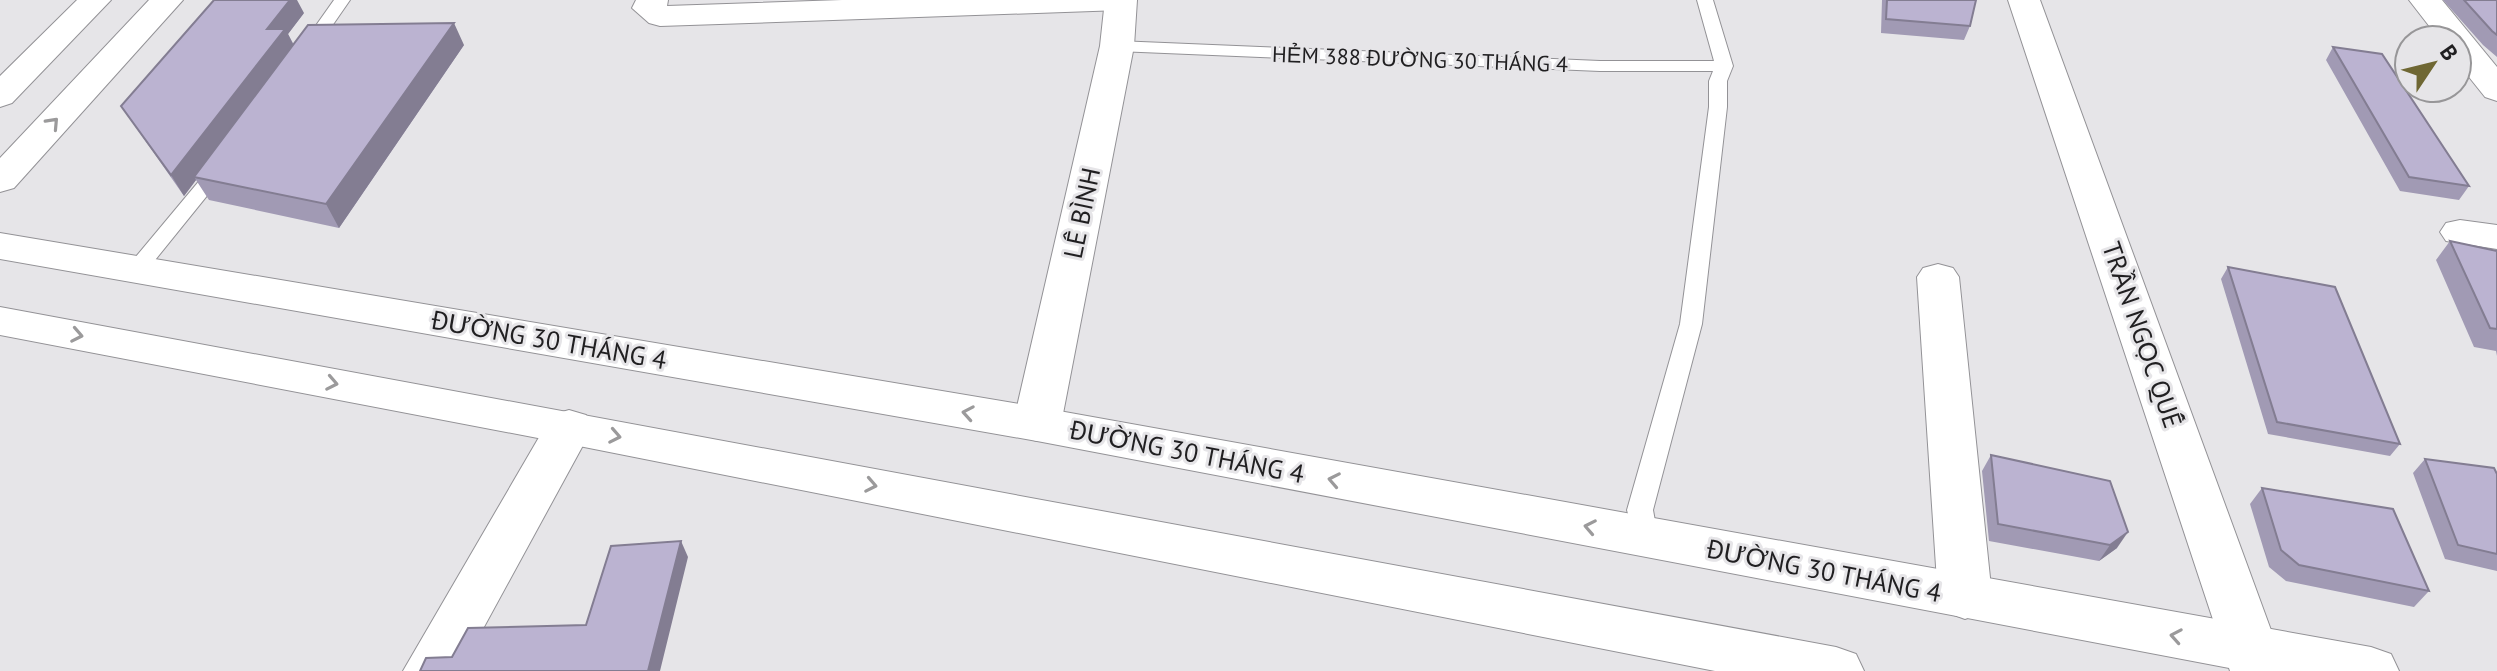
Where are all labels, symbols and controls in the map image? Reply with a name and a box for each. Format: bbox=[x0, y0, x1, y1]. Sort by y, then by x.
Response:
north arrow bbox=[2393, 24, 2473, 104]
text: B bbox=[2434, 39, 2465, 66]
street label: HẺM 388 ĐƯỜNG 30 THÁNG 4 bbox=[1272, 40, 1568, 78]
one-way arrow bbox=[43, 118, 58, 132]
street label: LÊ BÌNH bbox=[1056, 164, 1107, 261]
street label: TRẦN NGỌC QUẾ bbox=[2095, 237, 2190, 432]
street label: ĐƯỜNG 30 THÁNG 4 bbox=[428, 302, 669, 376]
one-way arrow bbox=[70, 326, 83, 343]
one-way arrow bbox=[326, 373, 339, 390]
one-way arrow bbox=[961, 405, 975, 422]
street label: ĐƯỜNG 30 THÁNG 4 bbox=[1066, 412, 1307, 490]
one-way arrow bbox=[609, 426, 622, 443]
one-way arrow bbox=[1327, 472, 1341, 489]
one-way arrow bbox=[863, 476, 877, 493]
one-way arrow bbox=[1583, 520, 1596, 537]
street label: ĐƯỜNG 30 THÁNG 4 bbox=[1703, 531, 1944, 609]
one-way arrow bbox=[2169, 629, 2182, 646]

